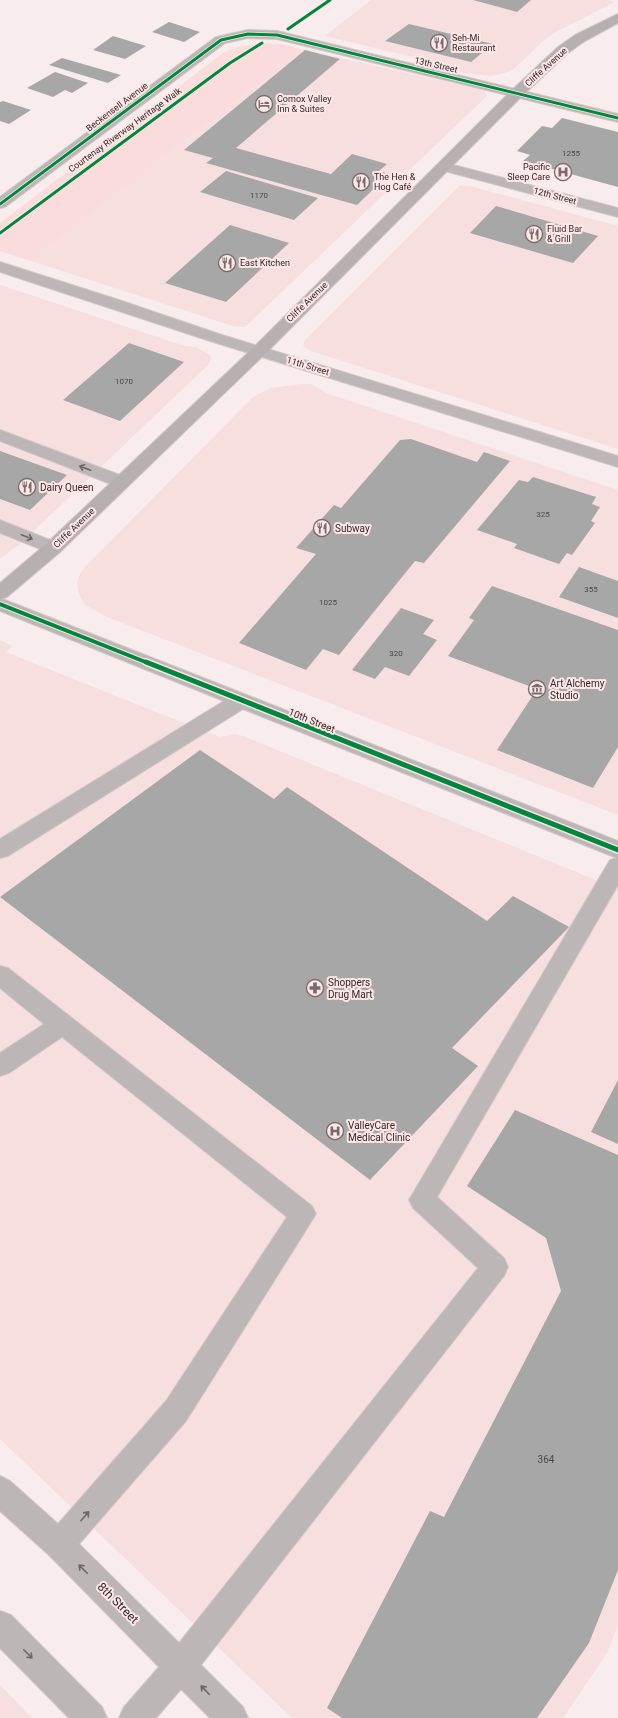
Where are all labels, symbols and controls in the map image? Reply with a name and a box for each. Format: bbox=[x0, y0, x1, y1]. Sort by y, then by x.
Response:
restaurant icon: Seh-Mi Restaurant bbox=[429, 33, 449, 53]
place label: Seh-Mi Restaurant bbox=[452, 33, 496, 53]
street label: Cliffe Avenue bbox=[523, 45, 569, 88]
street label: 13th Street bbox=[413, 55, 459, 75]
street label: Beckensell Avenue bbox=[84, 80, 150, 133]
street label: Courtenay Riverway Heritage Walk bbox=[67, 85, 184, 174]
hotel icon: Comox Valley Inn & Suites bbox=[254, 94, 274, 114]
place label: Comox Valley Inn & Suites bbox=[277, 94, 332, 114]
house number: 1255 bbox=[562, 149, 580, 158]
place label: Pacific Sleep Care bbox=[507, 162, 550, 182]
hospital icon: Pacific Sleep Care bbox=[553, 162, 573, 182]
restaurant icon: The Hen & Hog Café bbox=[351, 172, 371, 192]
place label: The Hen & Hog Café bbox=[374, 172, 416, 192]
street label: 12th Street bbox=[532, 185, 578, 207]
house number: 1170 bbox=[250, 191, 268, 200]
restaurant icon: Fluid Bar & Grill bbox=[524, 224, 544, 244]
place label: Fluid Bar & Grill bbox=[547, 224, 582, 244]
restaurant icon: East Kitchen bbox=[217, 253, 237, 273]
place label: East Kitchen bbox=[240, 258, 290, 268]
street label: Cliffe Avenue bbox=[285, 280, 330, 324]
street label: 11th Street bbox=[285, 355, 331, 377]
house number: 1070 bbox=[115, 377, 133, 386]
one-way arrow bbox=[80, 463, 92, 471]
restaurant icon: Dairy Queen bbox=[17, 477, 37, 497]
place label: Dairy Queen bbox=[40, 482, 94, 493]
street label: Cliffe Avenue bbox=[52, 506, 97, 550]
house number: 325 bbox=[536, 510, 550, 519]
restaurant icon: Subway bbox=[312, 518, 332, 538]
place label: Subway bbox=[335, 523, 370, 534]
one-way arrow bbox=[20, 534, 32, 541]
house number: 355 bbox=[584, 585, 598, 594]
house number: 1025 bbox=[319, 598, 337, 607]
house number: 320 bbox=[389, 649, 403, 658]
place label: Art Alchemy Studio bbox=[550, 678, 605, 701]
museum icon: Art Alchemy Studio bbox=[527, 679, 547, 699]
street label: 10th Street bbox=[287, 706, 337, 735]
place label: Shoppers Drug Mart bbox=[328, 977, 373, 1000]
pharmacy icon: Shoppers Drug Mart bbox=[305, 978, 325, 998]
place label: ValleyCare Medical Clinic bbox=[348, 1120, 410, 1143]
hospital icon: ValleyCare Medical Clinic bbox=[325, 1121, 345, 1141]
house number: 364 bbox=[538, 1454, 555, 1465]
one-way arrow bbox=[80, 1511, 89, 1521]
one-way arrow bbox=[78, 1564, 88, 1574]
street label: 8th Street bbox=[95, 1580, 141, 1626]
one-way arrow bbox=[23, 1649, 32, 1659]
one-way arrow bbox=[200, 1685, 210, 1695]

